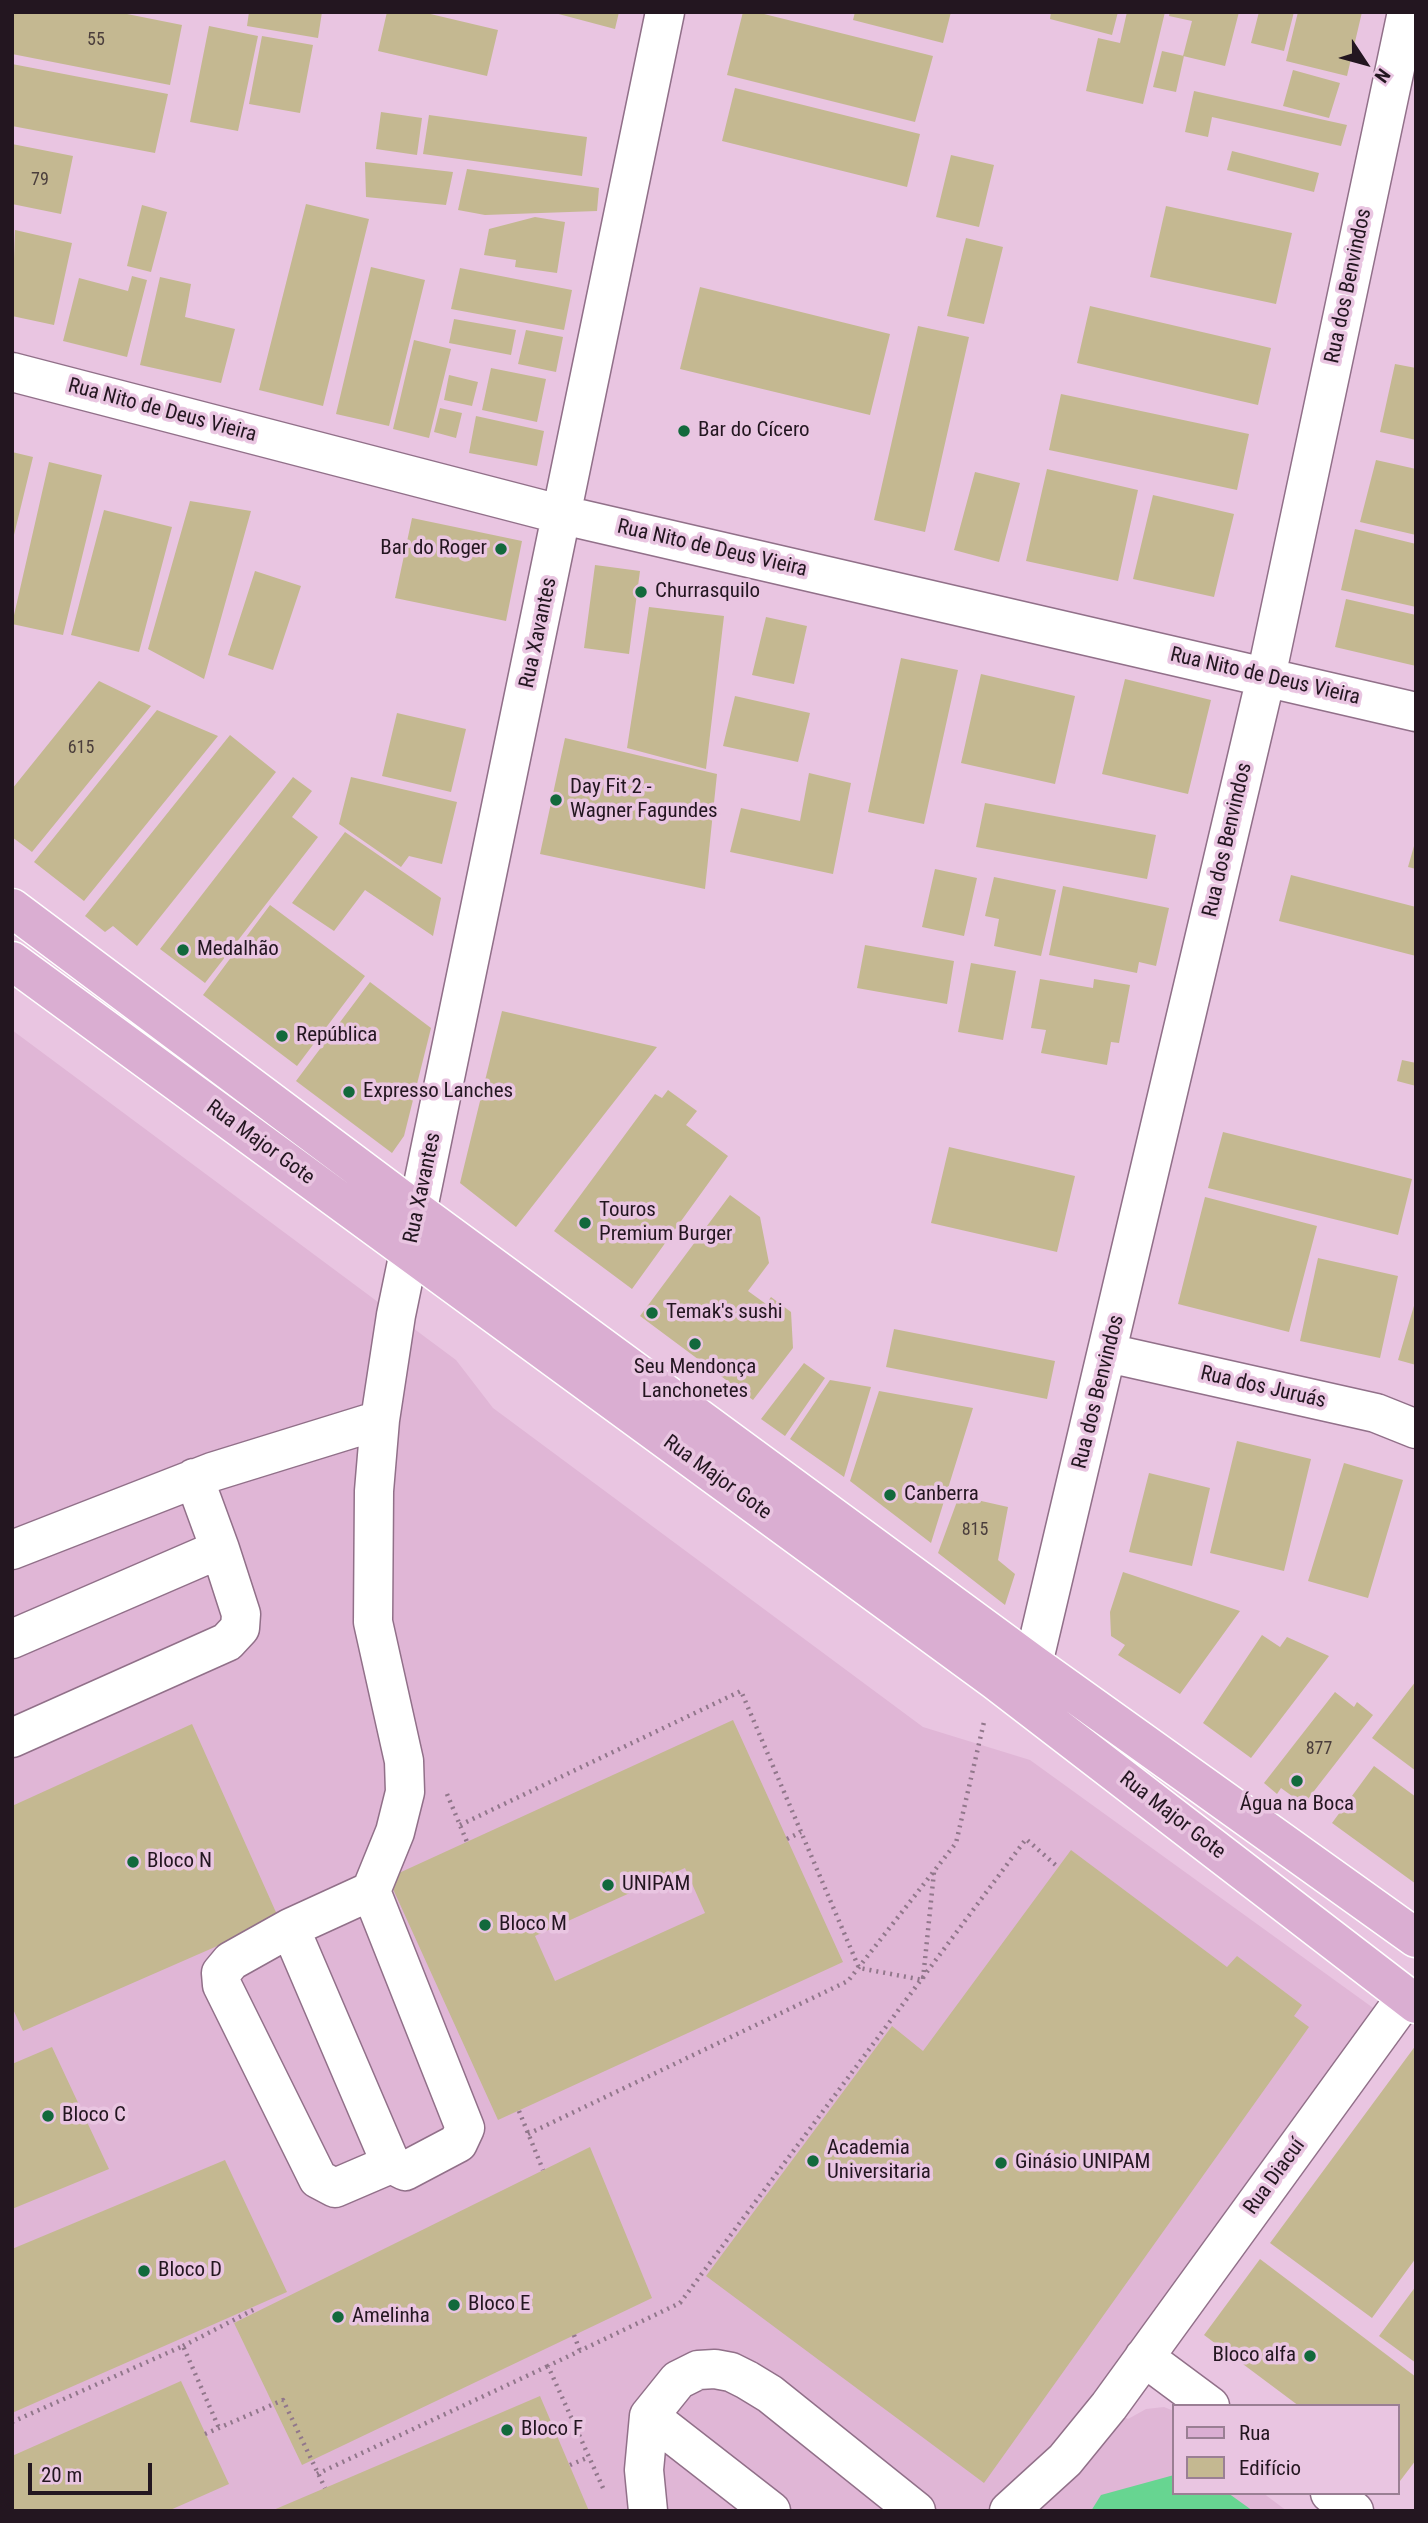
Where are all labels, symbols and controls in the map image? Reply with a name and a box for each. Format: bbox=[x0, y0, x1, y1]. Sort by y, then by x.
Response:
north arrow bbox=[1330, 28, 1400, 98]
house number: 55 bbox=[87, 29, 105, 51]
text: N bbox=[1370, 64, 1395, 87]
house number: 79 bbox=[31, 169, 49, 191]
street label: Rua dos Benvindos bbox=[1320, 206, 1378, 366]
street label: Rua Nito de Deus Vieira bbox=[65, 374, 259, 448]
place label: Bar do Cícero bbox=[698, 418, 810, 444]
marker: Bar do Cícero bbox=[676, 423, 692, 439]
street label: Rua Nito de Deus Vieira bbox=[615, 515, 809, 583]
place label: Bar do Roger bbox=[380, 536, 487, 562]
marker: Bar do Roger bbox=[493, 541, 509, 557]
street label: Rua Xavantes bbox=[515, 575, 563, 691]
place label: Churrasquilo bbox=[655, 579, 760, 605]
marker: Churrasquilo bbox=[633, 584, 649, 600]
street label: Rua Nito de Deus Vieira bbox=[1168, 643, 1362, 711]
house number: 615 bbox=[68, 737, 94, 759]
street label: Rua dos Benvindos bbox=[1198, 760, 1258, 920]
place label: Day Fit 2 - Wagner Fagundes bbox=[570, 775, 718, 825]
marker: Day Fit 2 - Wagner Fagundes bbox=[548, 792, 564, 808]
place label: Medalhão bbox=[197, 937, 279, 963]
marker: Medalhão bbox=[175, 942, 191, 958]
place label: República bbox=[296, 1023, 377, 1049]
marker: República bbox=[274, 1028, 290, 1044]
place label: Expresso Lanches bbox=[363, 1079, 513, 1105]
marker: Expresso Lanches bbox=[341, 1084, 357, 1100]
street label: Rua Major Gote bbox=[201, 1095, 319, 1191]
street label: Rua Xavantes bbox=[399, 1130, 447, 1246]
place label: Touros Premium Burger bbox=[599, 1198, 733, 1248]
marker: Touros Premium Burger bbox=[577, 1215, 593, 1231]
place label: Temak's sushi bbox=[666, 1300, 783, 1326]
marker: Temak's sushi bbox=[644, 1305, 660, 1321]
street label: Rua dos Benvindos bbox=[1068, 1313, 1130, 1471]
marker: Seu Mendonça Lanchonetes bbox=[687, 1336, 703, 1352]
place label: Seu Mendonça Lanchonetes bbox=[634, 1355, 756, 1405]
street label: Rua dos Juruás bbox=[1198, 1361, 1328, 1415]
street label: Rua Major Gote bbox=[658, 1430, 776, 1526]
place label: Canberra bbox=[904, 1482, 979, 1508]
marker: Canberra bbox=[882, 1487, 898, 1503]
house number: 815 bbox=[962, 1519, 988, 1541]
house number: 877 bbox=[1306, 1738, 1332, 1760]
street label: Rua Major Gote bbox=[1114, 1767, 1230, 1865]
marker: Água na Boca bbox=[1289, 1773, 1305, 1789]
place label: Água na Boca bbox=[1240, 1792, 1354, 1818]
place label: Bloco N bbox=[147, 1849, 212, 1875]
marker: Bloco N bbox=[125, 1854, 141, 1870]
place label: UNIPAM bbox=[622, 1872, 690, 1898]
marker: UNIPAM bbox=[600, 1877, 616, 1893]
place label: Bloco M bbox=[499, 1912, 567, 1938]
marker: Bloco M bbox=[477, 1917, 493, 1933]
place label: Bloco C bbox=[62, 2103, 126, 2129]
marker: Bloco C bbox=[40, 2108, 56, 2124]
street label: Rua Diacuí bbox=[1239, 2134, 1311, 2220]
place label: Academia Universitaria bbox=[827, 2136, 931, 2186]
place label: Ginásio UNIPAM bbox=[1015, 2150, 1150, 2176]
marker: Academia Universitaria bbox=[805, 2153, 821, 2169]
marker: Ginásio UNIPAM bbox=[993, 2155, 1009, 2171]
place label: Bloco D bbox=[158, 2258, 222, 2284]
marker: Bloco D bbox=[136, 2263, 152, 2279]
place label: Bloco E bbox=[468, 2292, 530, 2318]
marker: Bloco E bbox=[446, 2297, 462, 2313]
place label: Amelinha bbox=[352, 2304, 430, 2330]
marker: Amelinha bbox=[330, 2309, 346, 2325]
place label: Bloco alfa bbox=[1213, 2343, 1296, 2369]
marker: Bloco alfa bbox=[1302, 2348, 1318, 2364]
legend bbox=[1172, 2404, 1400, 2495]
place label: Bloco F bbox=[521, 2417, 583, 2443]
text: Rua bbox=[1239, 2421, 1270, 2445]
marker: Bloco F bbox=[499, 2422, 515, 2438]
scale bar bbox=[32, 2450, 156, 2494]
text: Edifício bbox=[1239, 2456, 1301, 2480]
text: 20 m bbox=[41, 2463, 82, 2487]

